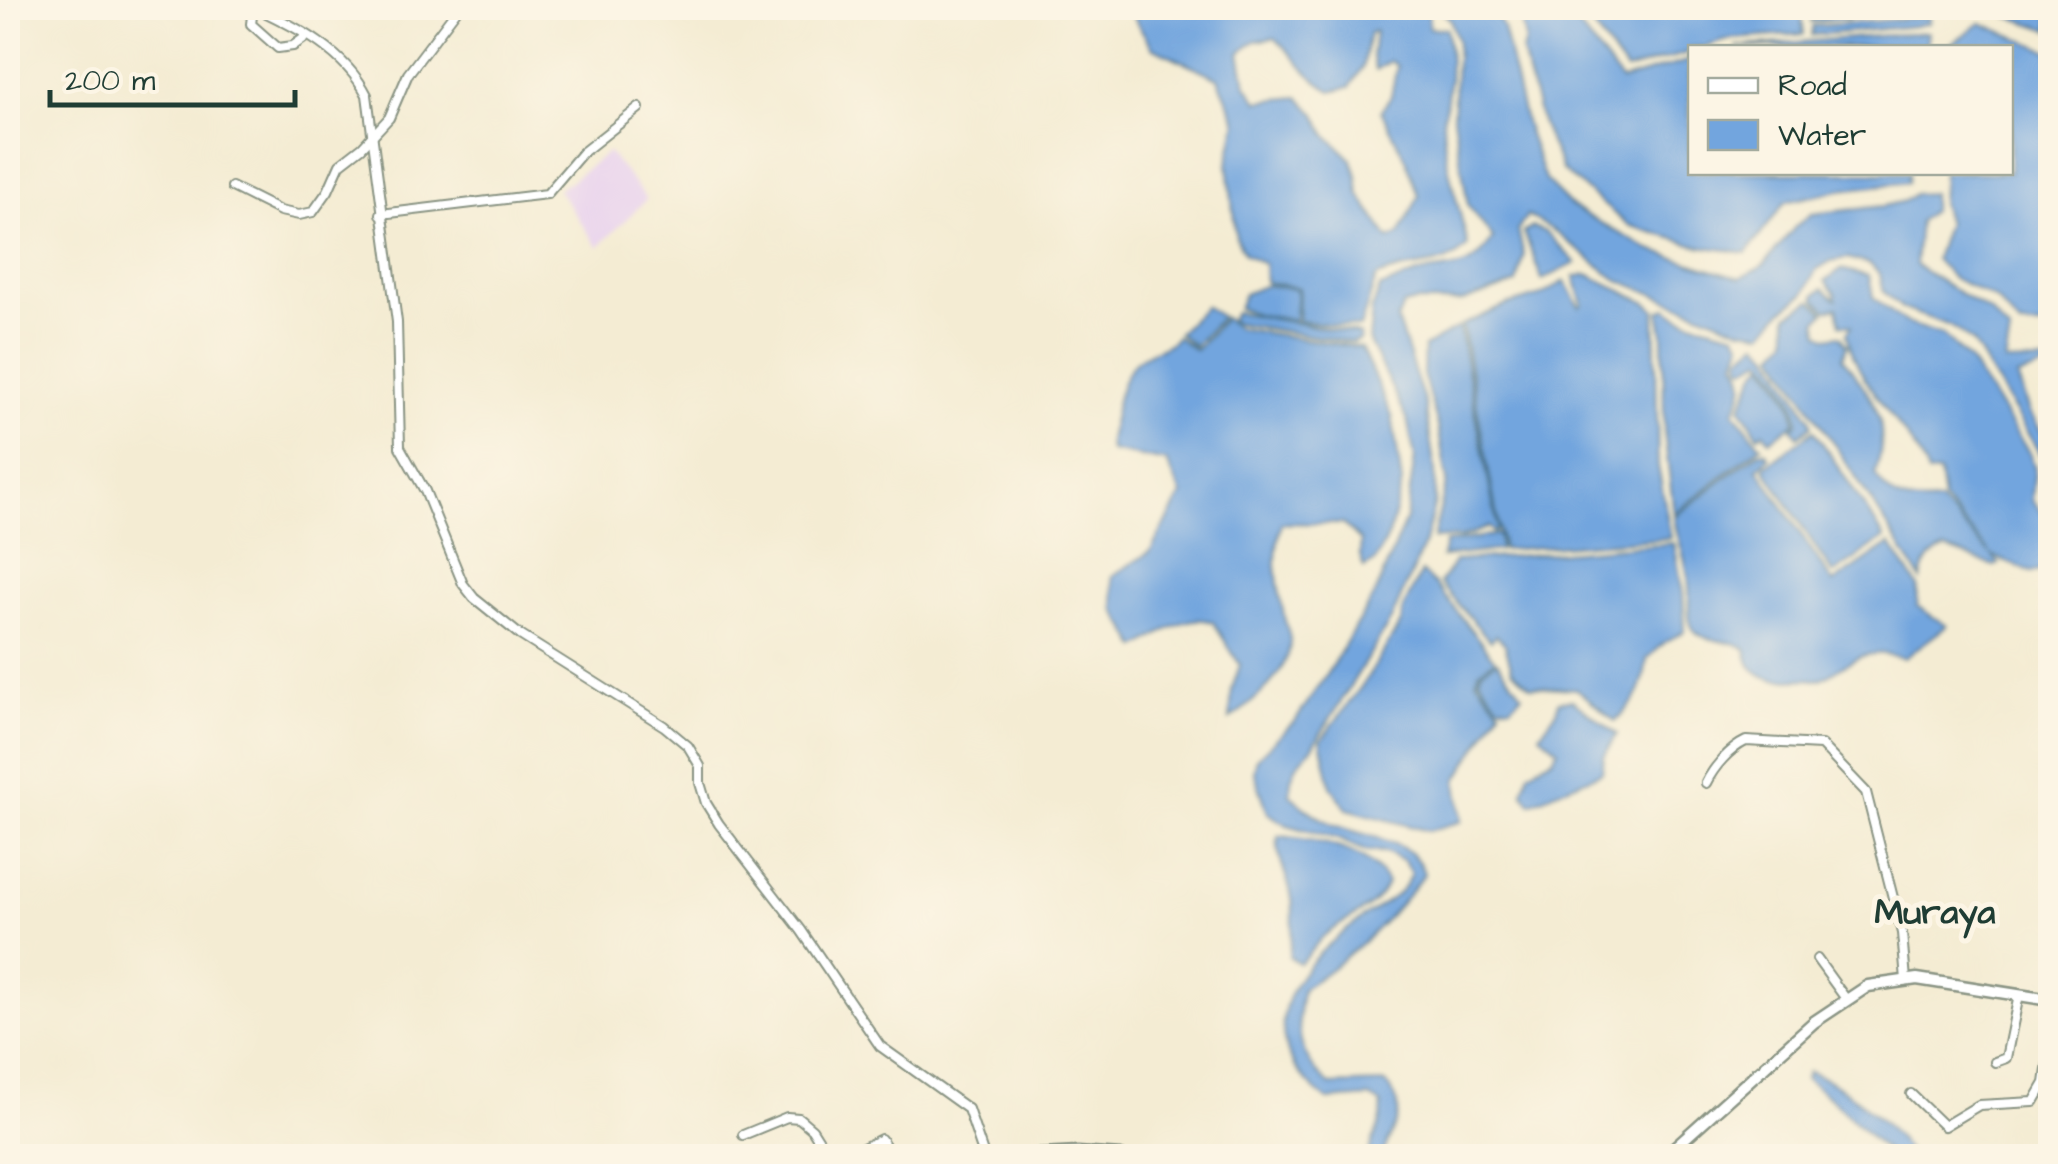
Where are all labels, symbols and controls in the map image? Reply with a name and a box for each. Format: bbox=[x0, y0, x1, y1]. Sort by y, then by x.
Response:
scale bar bbox=[50, 45, 295, 107]
legend bbox=[1688, 45, 2013, 175]
text: 200 m bbox=[65, 60, 156, 102]
text: Road bbox=[1778, 65, 1847, 107]
text: Water bbox=[1778, 115, 1866, 157]
district label: Muraya bbox=[1875, 888, 1996, 939]

